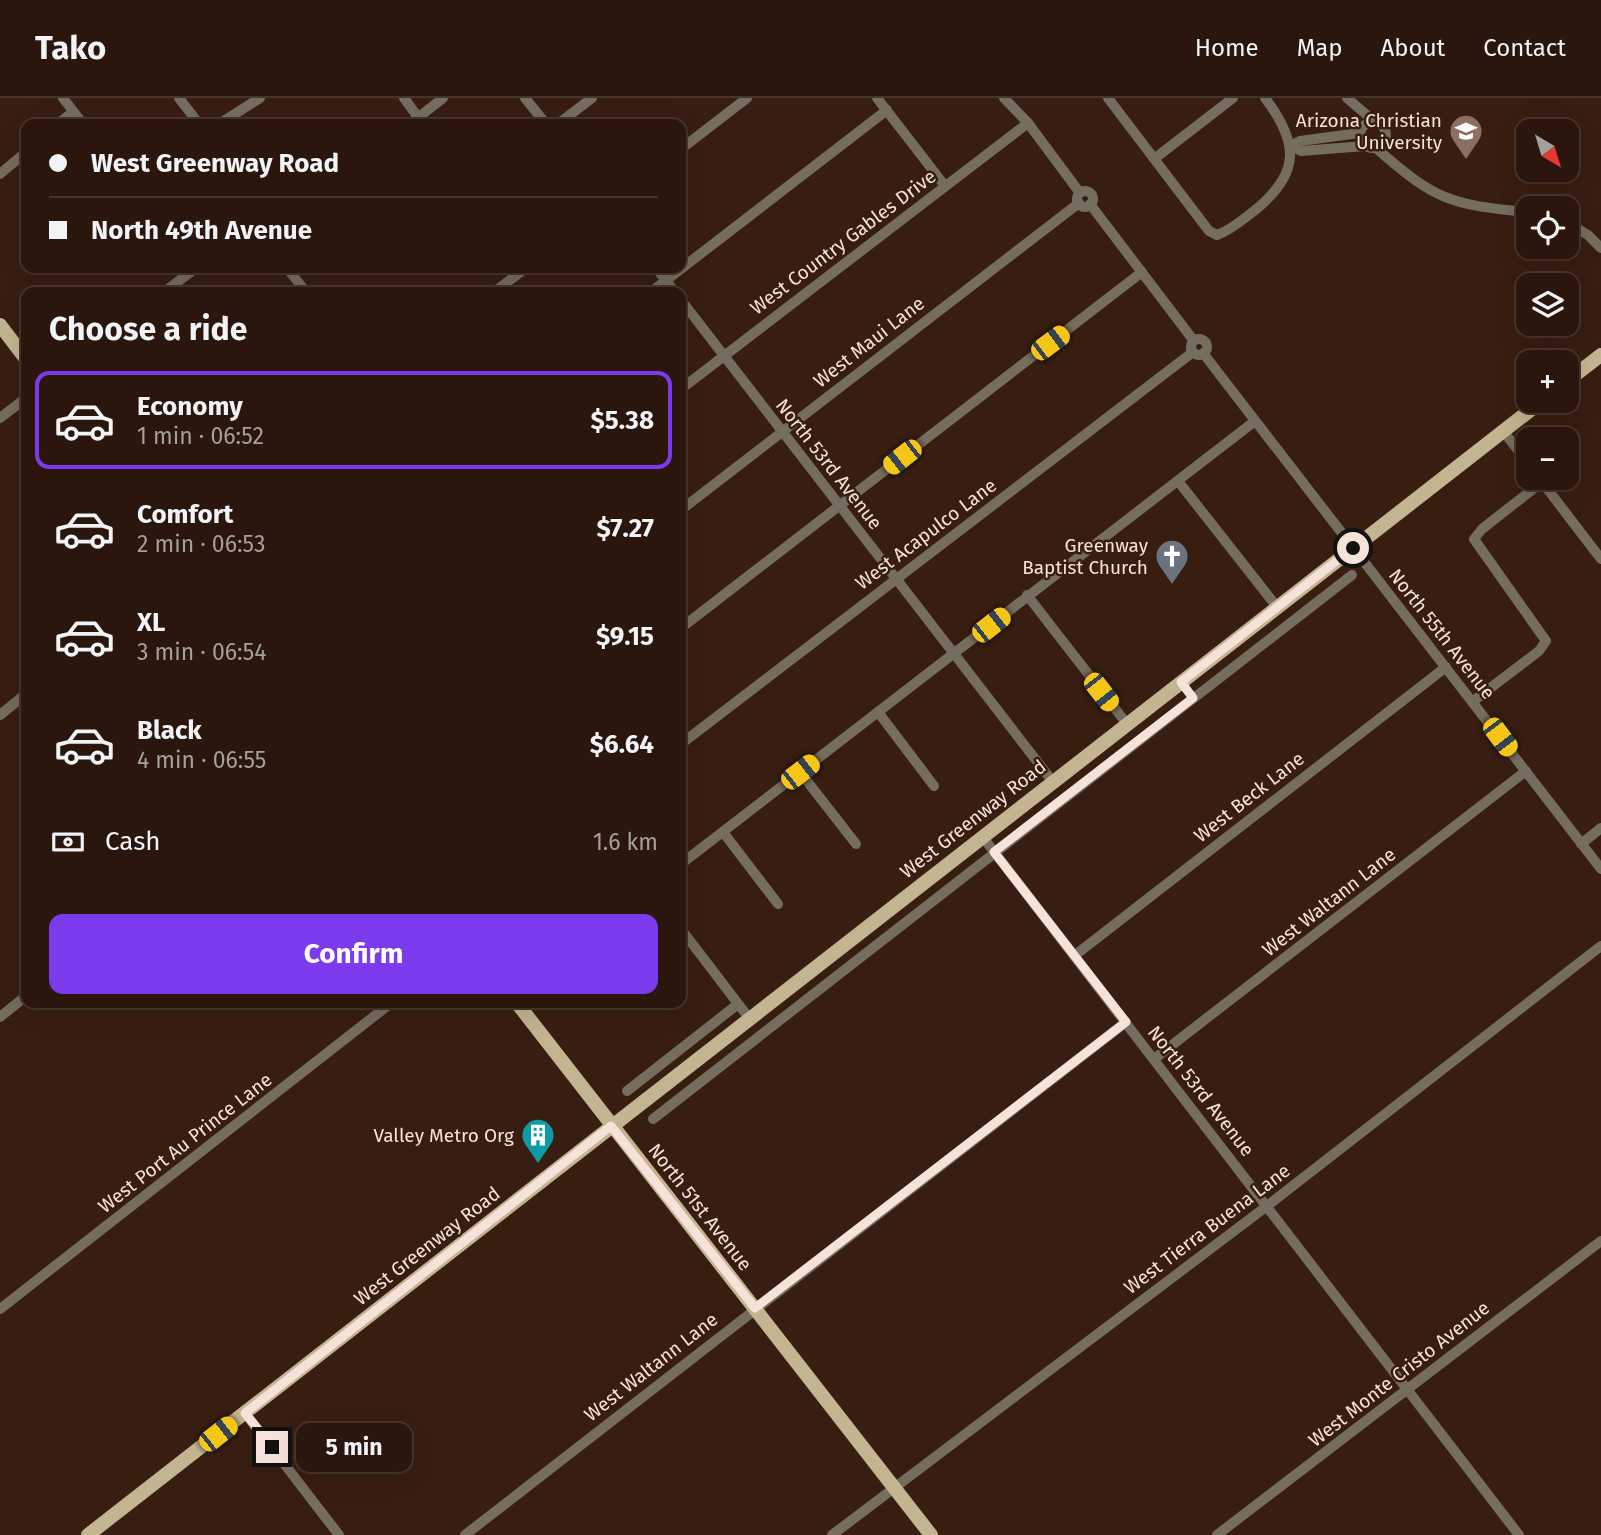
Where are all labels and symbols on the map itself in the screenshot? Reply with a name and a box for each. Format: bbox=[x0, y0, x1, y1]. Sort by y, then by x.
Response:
place label: Arizona Christian University bbox=[1296, 109, 1443, 154]
school or university icon: Arizona Christian University bbox=[1447, 112, 1485, 161]
north arrow bbox=[1516, 119, 1578, 182]
street label: West Country Gables Drive bbox=[746, 165, 940, 319]
street label: West Maui Lane bbox=[809, 292, 929, 392]
car bbox=[1027, 322, 1074, 364]
street label: North 53rd Avenue bbox=[771, 394, 887, 534]
car bbox=[879, 436, 926, 478]
street label: West Acapulco Lane bbox=[851, 474, 1001, 594]
route start bbox=[1337, 532, 1369, 564]
place label: Greenway Baptist Church bbox=[1022, 534, 1149, 579]
church icon: Greenway Baptist Church bbox=[1153, 537, 1191, 586]
street label: North 55th Avenue bbox=[1384, 564, 1500, 704]
car bbox=[968, 604, 1015, 646]
car bbox=[1080, 669, 1123, 715]
car bbox=[1479, 714, 1522, 760]
street label: West Beck Lane bbox=[1189, 747, 1309, 847]
car bbox=[777, 751, 824, 793]
street label: West Greenway Road bbox=[895, 755, 1051, 883]
street label: West Waltann Lane bbox=[1258, 843, 1400, 961]
street label: North 53rd Avenue bbox=[1143, 1021, 1259, 1161]
street label: West Port Au Prince Lane bbox=[94, 1068, 276, 1218]
building icon: Valley Metro Org bbox=[519, 1116, 557, 1165]
place label: Valley Metro Org bbox=[373, 1124, 514, 1147]
street label: North 51st Avenue bbox=[643, 1139, 757, 1275]
street label: West Tierra Buena Lane bbox=[1119, 1159, 1295, 1299]
street label: West Greenway Road bbox=[349, 1182, 505, 1310]
street label: West Monte Cristo Avenue bbox=[1304, 1296, 1494, 1452]
street label: West Waltann Lane bbox=[580, 1308, 722, 1426]
car bbox=[195, 1413, 242, 1455]
callout: 5 min bbox=[296, 1422, 412, 1472]
route end bbox=[256, 1431, 288, 1463]

